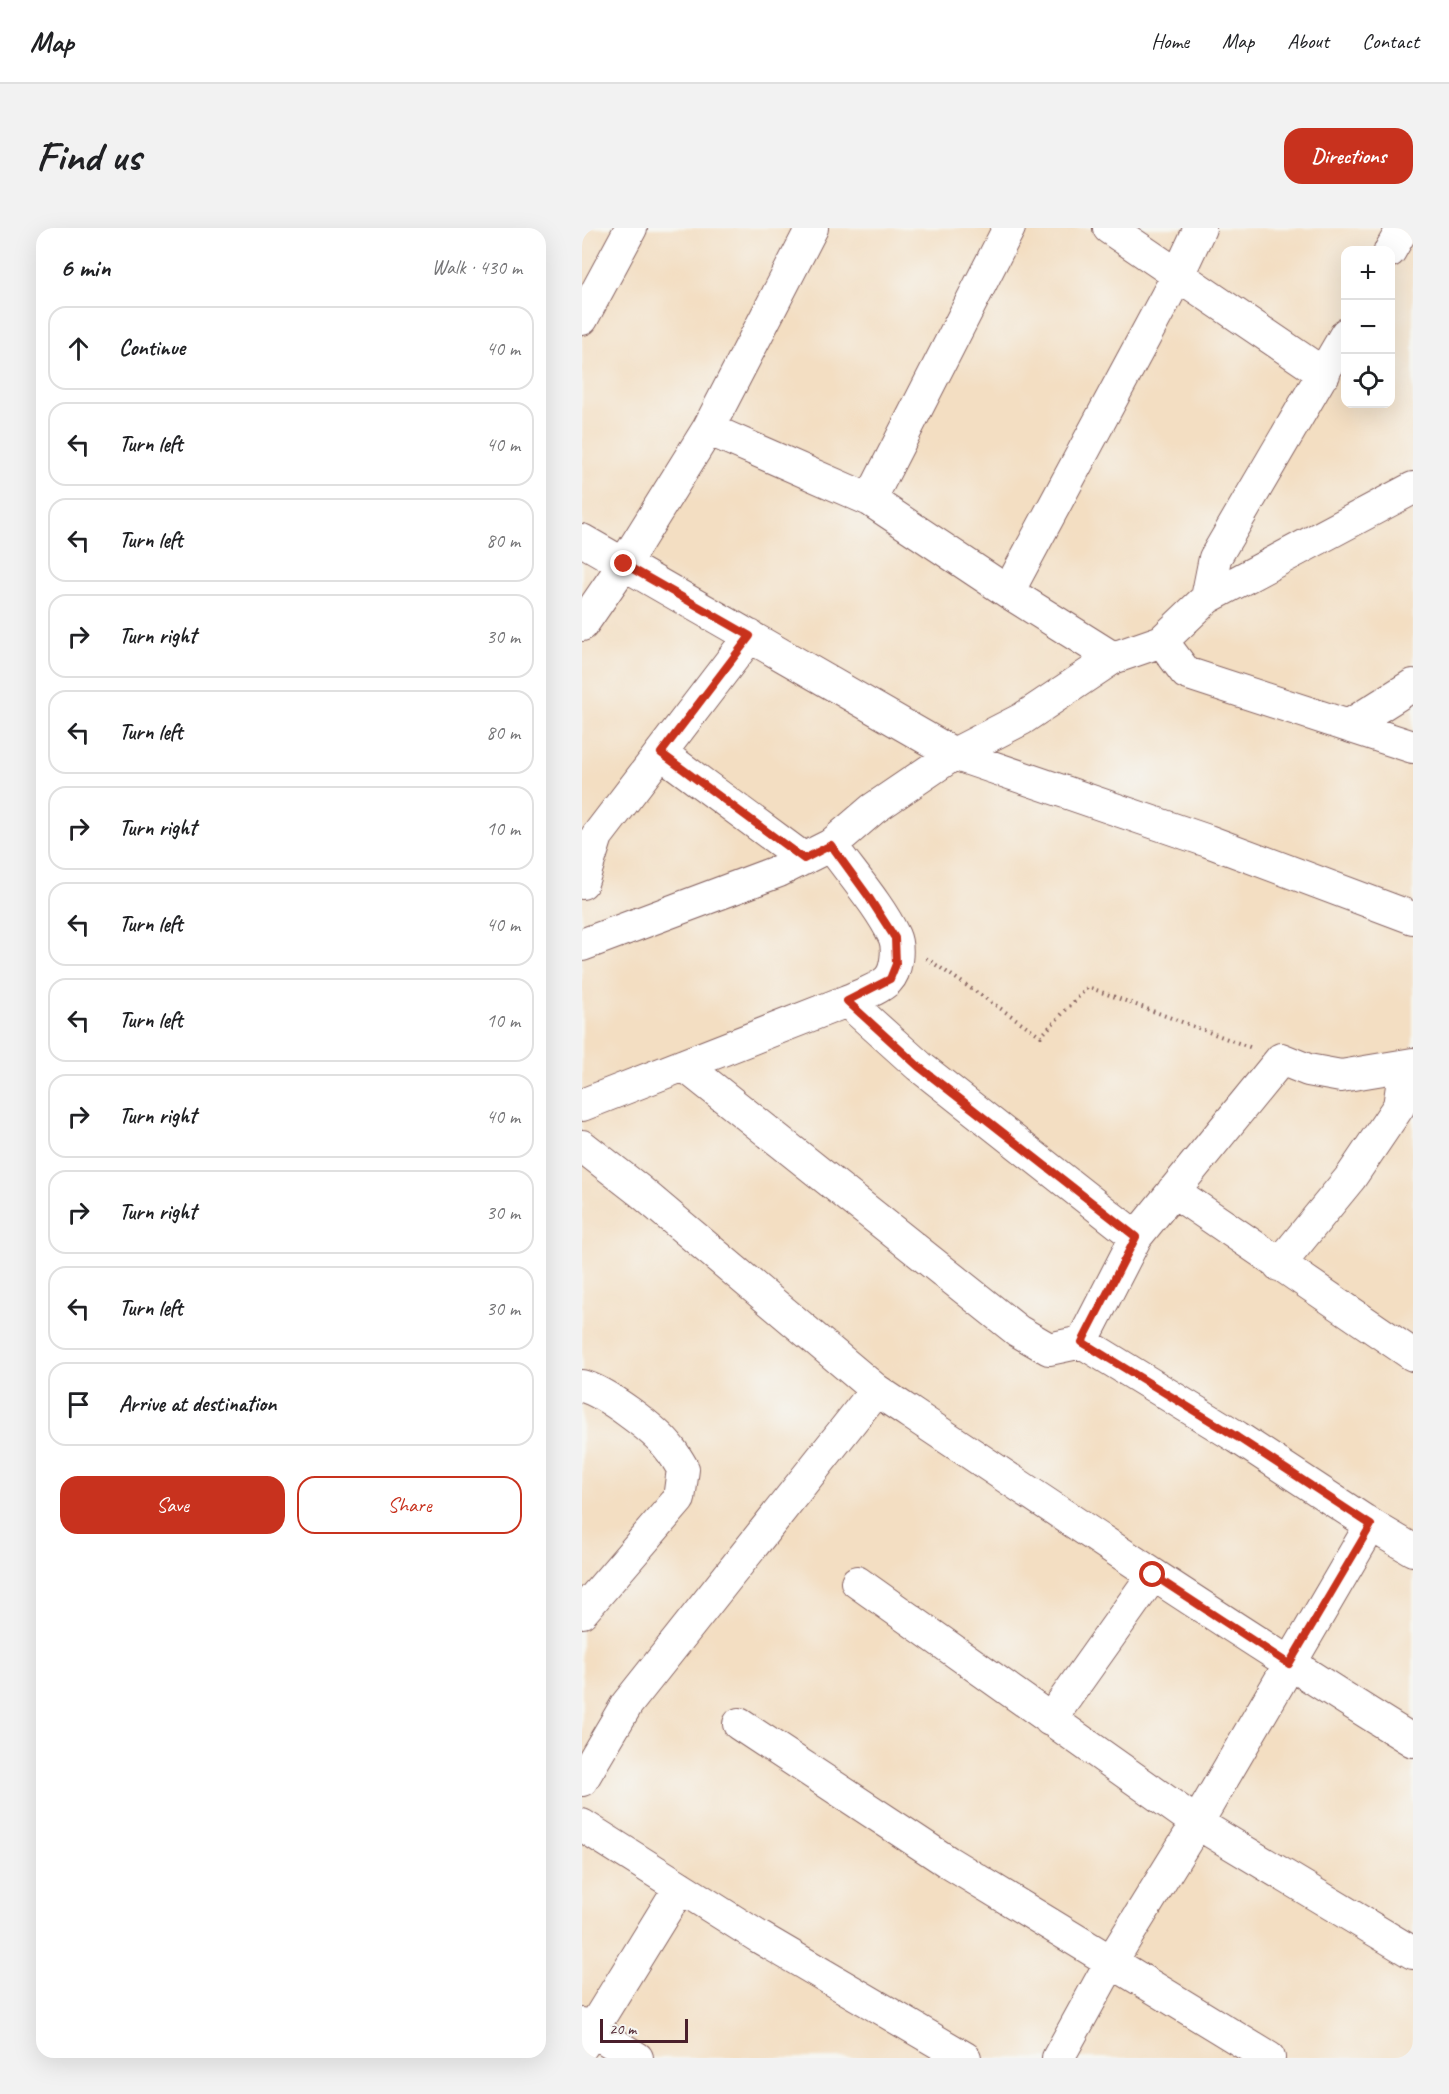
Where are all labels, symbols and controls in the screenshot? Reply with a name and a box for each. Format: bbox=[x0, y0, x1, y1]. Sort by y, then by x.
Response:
text: Map bbox=[30, 24, 73, 59]
text: Home bbox=[1151, 28, 1189, 54]
text: Map bbox=[1222, 28, 1254, 54]
text: About bbox=[1287, 28, 1329, 54]
text: Contact bbox=[1362, 28, 1419, 54]
button: Directions bbox=[1284, 128, 1413, 184]
text: Find us bbox=[36, 130, 141, 183]
map controls bbox=[1341, 246, 1395, 408]
button: + bbox=[1341, 246, 1395, 300]
text: 6 min bbox=[60, 251, 110, 284]
text: Walk · 430 m bbox=[432, 255, 522, 280]
button: − bbox=[1341, 300, 1395, 354]
icon: ahead bbox=[62, 332, 95, 365]
text: Continue bbox=[119, 334, 185, 362]
text: 40 m bbox=[486, 336, 520, 361]
button: locate bbox=[1341, 354, 1395, 408]
icon: left bbox=[62, 428, 95, 461]
text: Turn left bbox=[119, 430, 183, 458]
text: 40 m bbox=[486, 432, 520, 457]
icon: left bbox=[62, 524, 95, 557]
text: Turn left bbox=[119, 526, 183, 554]
text: 80 m bbox=[486, 528, 520, 553]
route end bbox=[610, 550, 636, 576]
icon: right bbox=[62, 620, 95, 653]
text: Turn right bbox=[119, 622, 196, 650]
text: 30 m bbox=[486, 624, 520, 649]
icon: left bbox=[62, 716, 95, 749]
text: Turn left bbox=[119, 718, 183, 746]
text: 80 m bbox=[486, 720, 520, 745]
icon: right bbox=[62, 812, 95, 845]
text: Turn right bbox=[119, 814, 196, 842]
text: 10 m bbox=[486, 816, 520, 841]
icon: left bbox=[62, 908, 95, 941]
text: Turn left bbox=[119, 910, 183, 938]
text: 40 m bbox=[486, 912, 520, 937]
icon: left bbox=[62, 1004, 95, 1037]
text: Turn left bbox=[119, 1006, 183, 1034]
text: 10 m bbox=[486, 1008, 520, 1033]
icon: right bbox=[62, 1100, 95, 1133]
text: Turn right bbox=[119, 1102, 196, 1130]
text: 40 m bbox=[486, 1104, 520, 1129]
icon: right bbox=[62, 1196, 95, 1229]
text: Turn right bbox=[119, 1198, 196, 1226]
text: 30 m bbox=[486, 1200, 520, 1225]
icon: left bbox=[62, 1292, 95, 1325]
text: Turn left bbox=[119, 1294, 183, 1322]
text: 30 m bbox=[486, 1296, 520, 1321]
icon: arrive bbox=[62, 1388, 95, 1421]
text: Arrive at destination bbox=[119, 1390, 276, 1418]
button: Save bbox=[60, 1476, 285, 1534]
button: Share bbox=[297, 1476, 522, 1534]
route start bbox=[1139, 1561, 1165, 1587]
scale bar bbox=[600, 2016, 688, 2044]
text: 20 m bbox=[609, 2019, 636, 2039]

